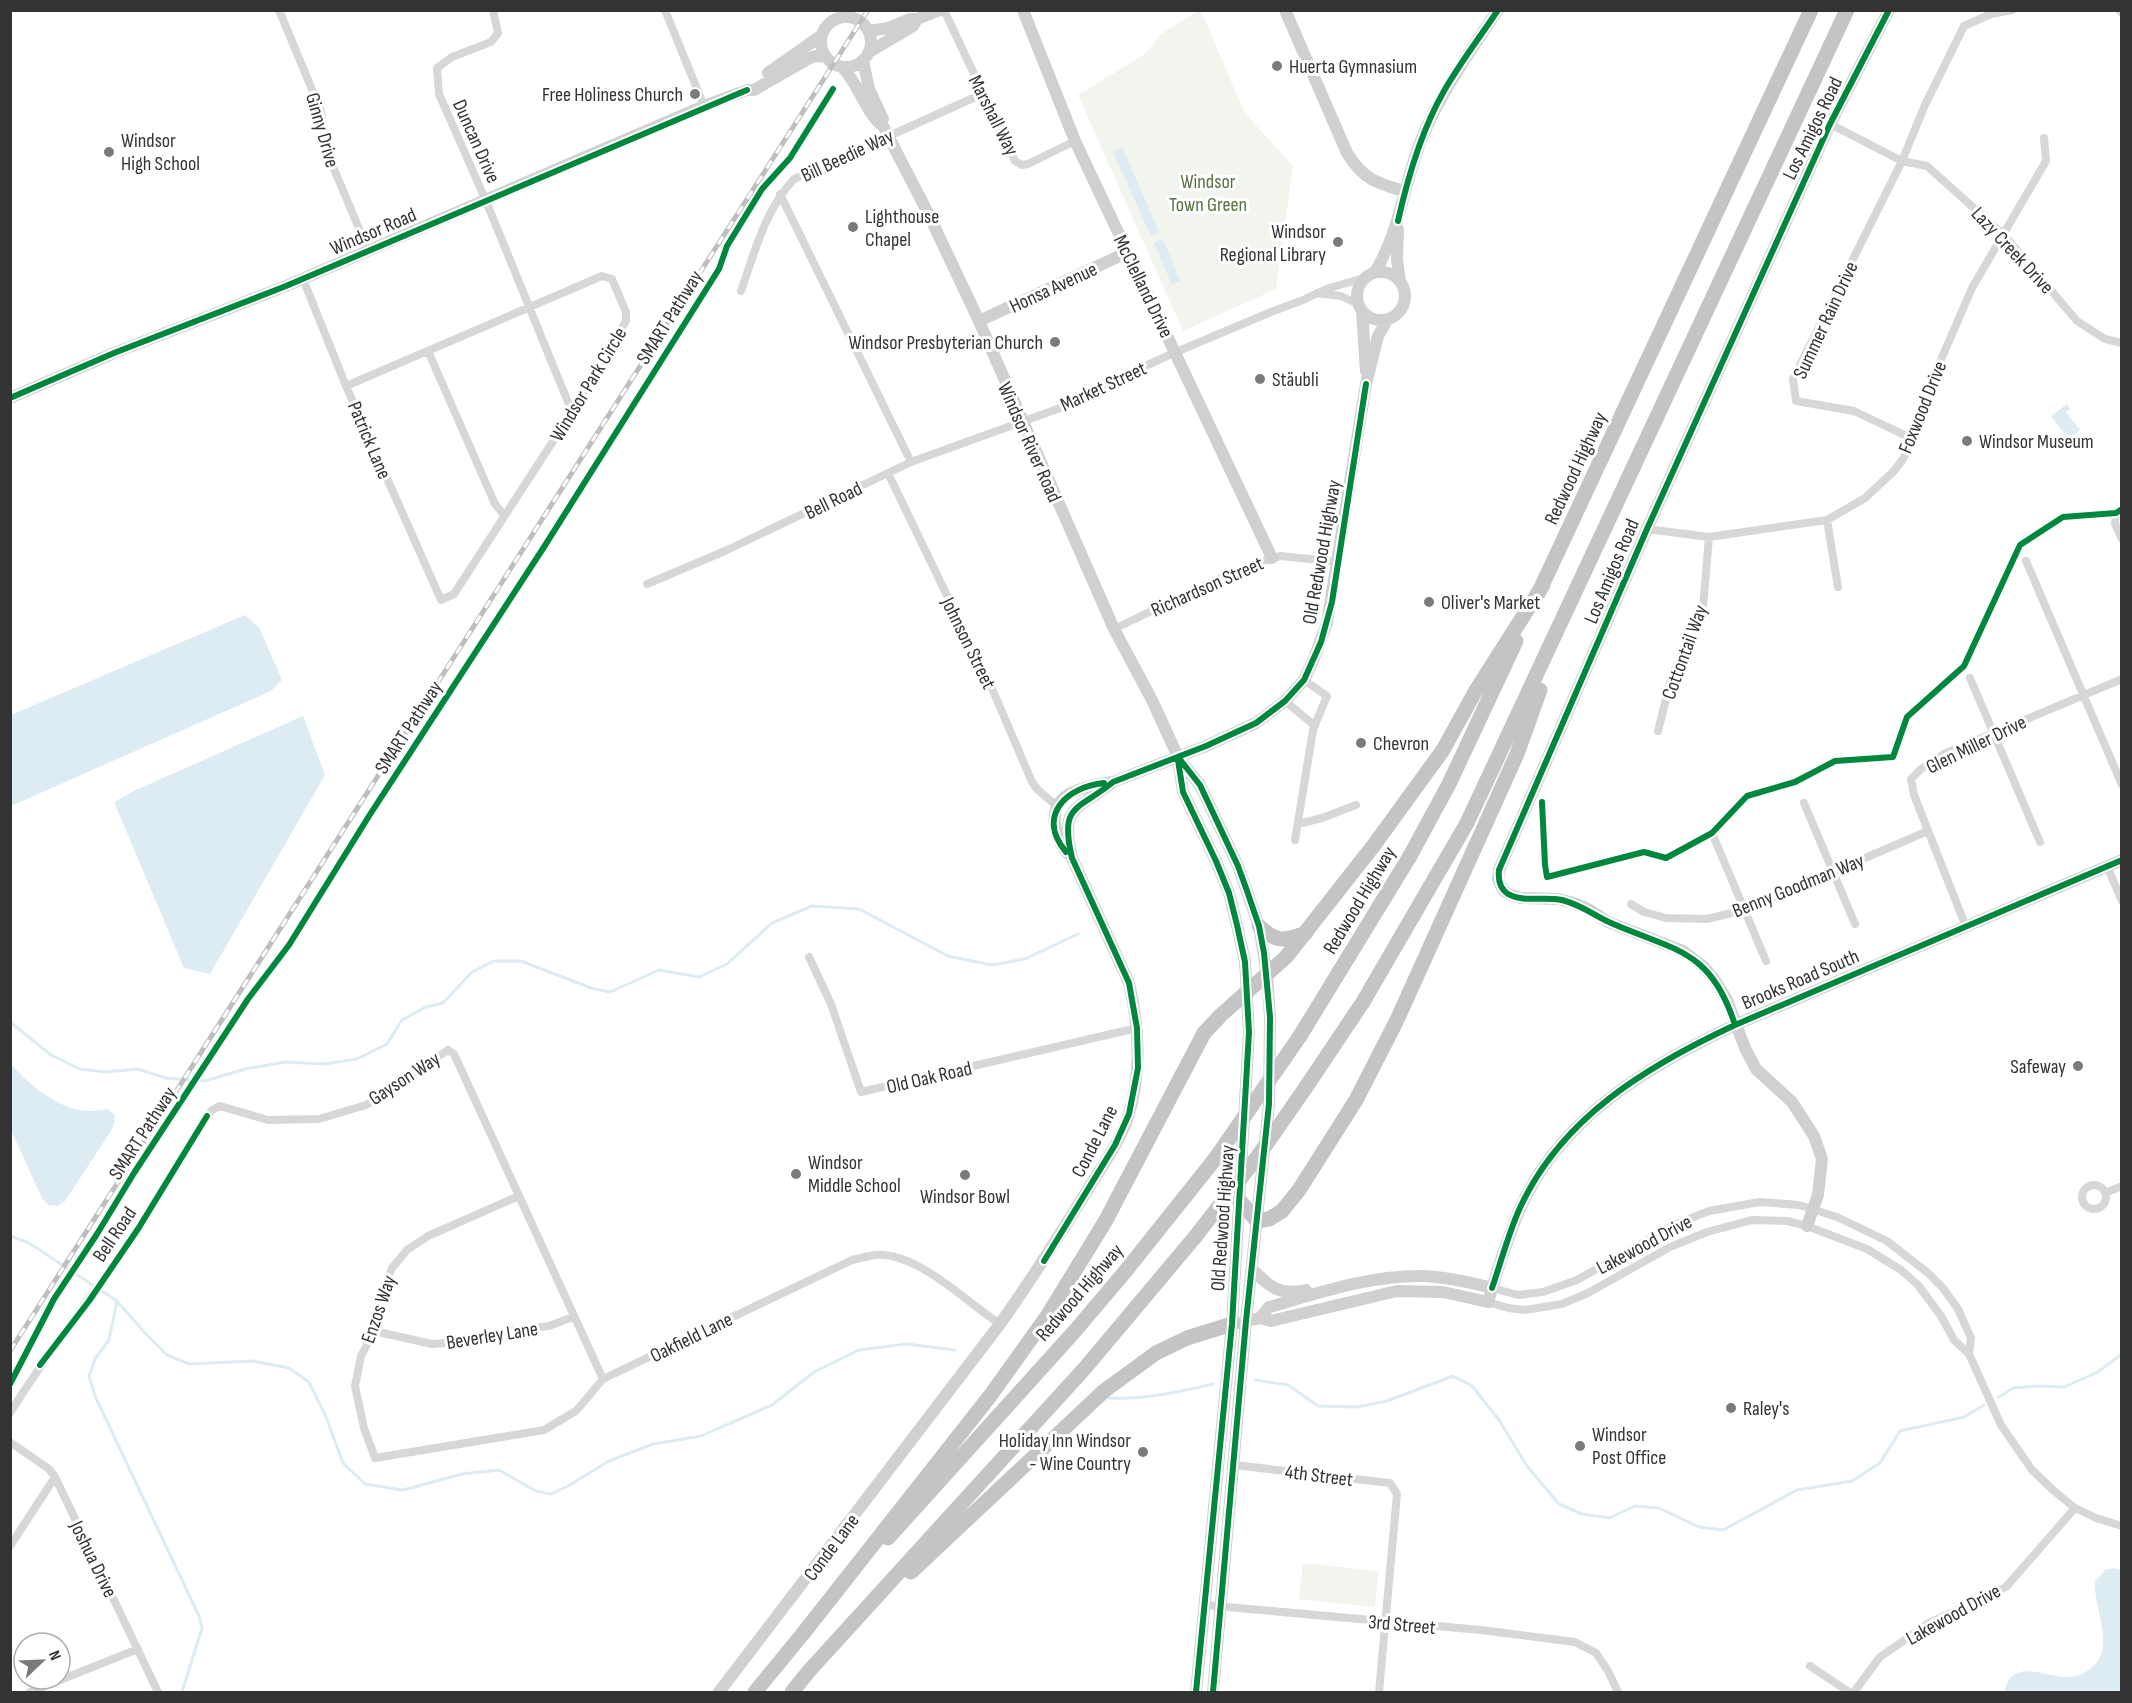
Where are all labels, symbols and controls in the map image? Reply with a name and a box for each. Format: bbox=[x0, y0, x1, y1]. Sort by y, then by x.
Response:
place label: Huerta Gymnasium bbox=[1289, 55, 1417, 79]
marker: Huerta Gymnasium bbox=[1270, 59, 1284, 73]
street label: Marshall Way bbox=[963, 71, 1024, 160]
street label: Los Amigos Road bbox=[1778, 73, 1848, 184]
place label: Free Holiness Church bbox=[542, 83, 683, 107]
marker: Free Holiness Church bbox=[688, 87, 702, 101]
street label: Ginny Drive bbox=[300, 90, 344, 170]
street label: Duncan Drive bbox=[447, 96, 505, 187]
street label: Bill Beedie Way bbox=[797, 124, 898, 188]
place label: Windsor High School bbox=[121, 129, 200, 176]
marker: Windsor High School bbox=[102, 145, 116, 159]
park label: Windsor Town Green bbox=[1169, 170, 1247, 217]
street label: Lazy Creek Drive bbox=[1966, 202, 2059, 299]
street label: Windsor Road bbox=[327, 203, 420, 261]
place label: Lighthouse Chapel bbox=[865, 205, 939, 252]
marker: Lighthouse Chapel bbox=[846, 220, 860, 234]
place label: Windsor Regional Library bbox=[1220, 220, 1326, 267]
street label: McClelland Drive bbox=[1108, 231, 1178, 342]
marker: Windsor Regional Library bbox=[1331, 235, 1345, 249]
street label: Honsa Avenue bbox=[1006, 257, 1101, 319]
street label: Summer Rain Drive bbox=[1788, 258, 1864, 383]
street label: SMART Pathway bbox=[632, 266, 708, 369]
street label: Windsor Park Circle bbox=[545, 323, 632, 446]
place label: Windsor Presbyterian Church bbox=[848, 331, 1043, 355]
marker: Windsor Presbyterian Church bbox=[1048, 335, 1062, 349]
street label: Market Street bbox=[1057, 357, 1150, 417]
street label: Foxwood Drive bbox=[1894, 358, 1952, 457]
place label: Stäubli bbox=[1272, 368, 1319, 392]
marker: Stäubli bbox=[1253, 372, 1267, 386]
street label: Windsor River Road bbox=[992, 379, 1066, 506]
street label: Patrick Lane bbox=[342, 398, 396, 483]
street label: Redwood Highway bbox=[1539, 408, 1613, 528]
place label: Windsor Museum bbox=[1979, 430, 2094, 454]
marker: Windsor Museum bbox=[1960, 434, 1974, 448]
street label: Bell Road bbox=[801, 477, 866, 525]
street label: Old Redwood Highway bbox=[1297, 478, 1347, 626]
street label: Los Amigos Road bbox=[1579, 516, 1645, 627]
street label: Richardson Street bbox=[1148, 551, 1267, 622]
place label: Oliver's Market bbox=[1441, 591, 1540, 615]
street label: Johnson Street bbox=[935, 593, 1001, 693]
marker: Oliver's Market bbox=[1422, 595, 1436, 609]
street label: Cottontail Way bbox=[1657, 601, 1713, 703]
street label: SMART Pathway bbox=[370, 676, 448, 779]
street label: Glen Miller Drive bbox=[1922, 710, 2030, 779]
place label: Chevron bbox=[1373, 732, 1429, 756]
marker: Chevron bbox=[1354, 736, 1368, 750]
street label: Redwood Highway bbox=[1318, 842, 1402, 959]
street label: Benny Goodman Way bbox=[1729, 848, 1868, 923]
street label: Brooks Road South bbox=[1738, 944, 1863, 1015]
street label: Gayson Way bbox=[364, 1047, 445, 1111]
place label: Safeway bbox=[2010, 1055, 2066, 1079]
street label: Old Oak Road bbox=[884, 1057, 974, 1099]
marker: Safeway bbox=[2071, 1059, 2085, 1073]
street label: SMART Pathway bbox=[104, 1082, 182, 1185]
street label: Conde Lane bbox=[1067, 1101, 1123, 1181]
street label: Old Redwood Highway bbox=[1206, 1144, 1240, 1292]
place label: Windsor Middle School bbox=[808, 1151, 901, 1198]
marker: Windsor Middle School bbox=[789, 1167, 803, 1181]
marker: Windsor Bowl bbox=[958, 1168, 972, 1182]
place label: Windsor Bowl bbox=[920, 1185, 1010, 1209]
street label: Bell Road bbox=[88, 1203, 142, 1267]
street label: Lakewood Drive bbox=[1593, 1210, 1696, 1280]
street label: Redwood Highway bbox=[1031, 1239, 1129, 1346]
street label: Enzos Way bbox=[356, 1272, 402, 1346]
street label: Oakfield Lane bbox=[646, 1308, 737, 1368]
street label: Beverley Lane bbox=[445, 1317, 540, 1355]
place label: Raley's bbox=[1743, 1397, 1789, 1421]
marker: Raley's bbox=[1724, 1401, 1738, 1415]
place label: Windsor Post Office bbox=[1592, 1423, 1666, 1470]
place label: Holiday Inn Windsor - Wine Country bbox=[999, 1429, 1131, 1476]
marker: Windsor Post Office bbox=[1573, 1439, 1587, 1453]
marker: Holiday Inn Windsor - Wine Country bbox=[1136, 1445, 1150, 1459]
street label: 4th Street bbox=[1283, 1460, 1354, 1492]
street label: Conde Lane bbox=[799, 1509, 865, 1586]
street label: Joshua Drive bbox=[64, 1516, 122, 1602]
street label: Lakewood Drive bbox=[1902, 1579, 2005, 1651]
street label: 3rd Street bbox=[1367, 1610, 1437, 1640]
north arrow bbox=[12, 1631, 72, 1691]
text: N bbox=[44, 1648, 65, 1663]

